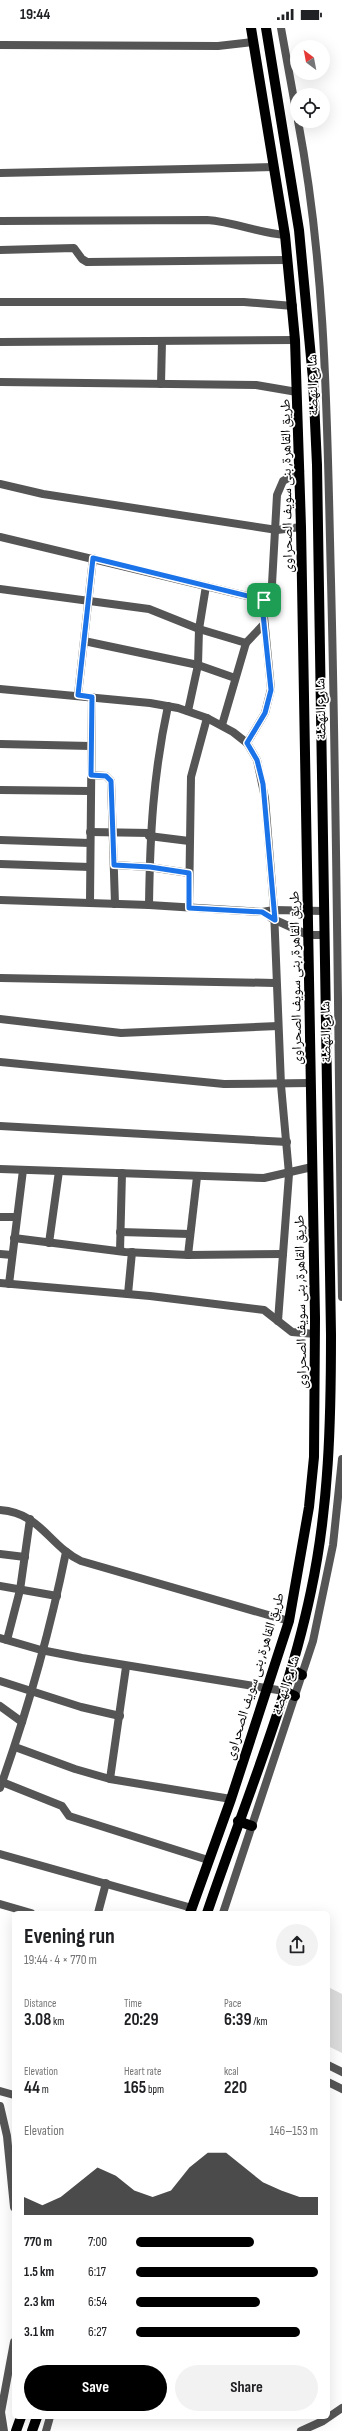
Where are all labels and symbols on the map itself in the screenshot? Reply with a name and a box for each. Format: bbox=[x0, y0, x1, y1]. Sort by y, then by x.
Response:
north arrow bbox=[290, 40, 330, 80]
street label: شارع النهضة bbox=[303, 354, 323, 416]
street label: طريق القاهرة, بنى سويف الصحراوى bbox=[276, 399, 298, 573]
pin bbox=[247, 583, 281, 617]
street label: شارع النهضة bbox=[311, 678, 331, 740]
street label: طريق القاهرة, بنى سويف الصحراوى bbox=[285, 891, 307, 1065]
street label: شارع النهضة bbox=[316, 1001, 336, 1063]
street label: طريق القاهرة, بنى سويف الصحراوى bbox=[290, 1215, 312, 1389]
street label: طريق القاهرة, بنى سويف الصحراوى bbox=[221, 1590, 289, 1762]
street label: شارع النهضة bbox=[268, 1653, 304, 1717]

